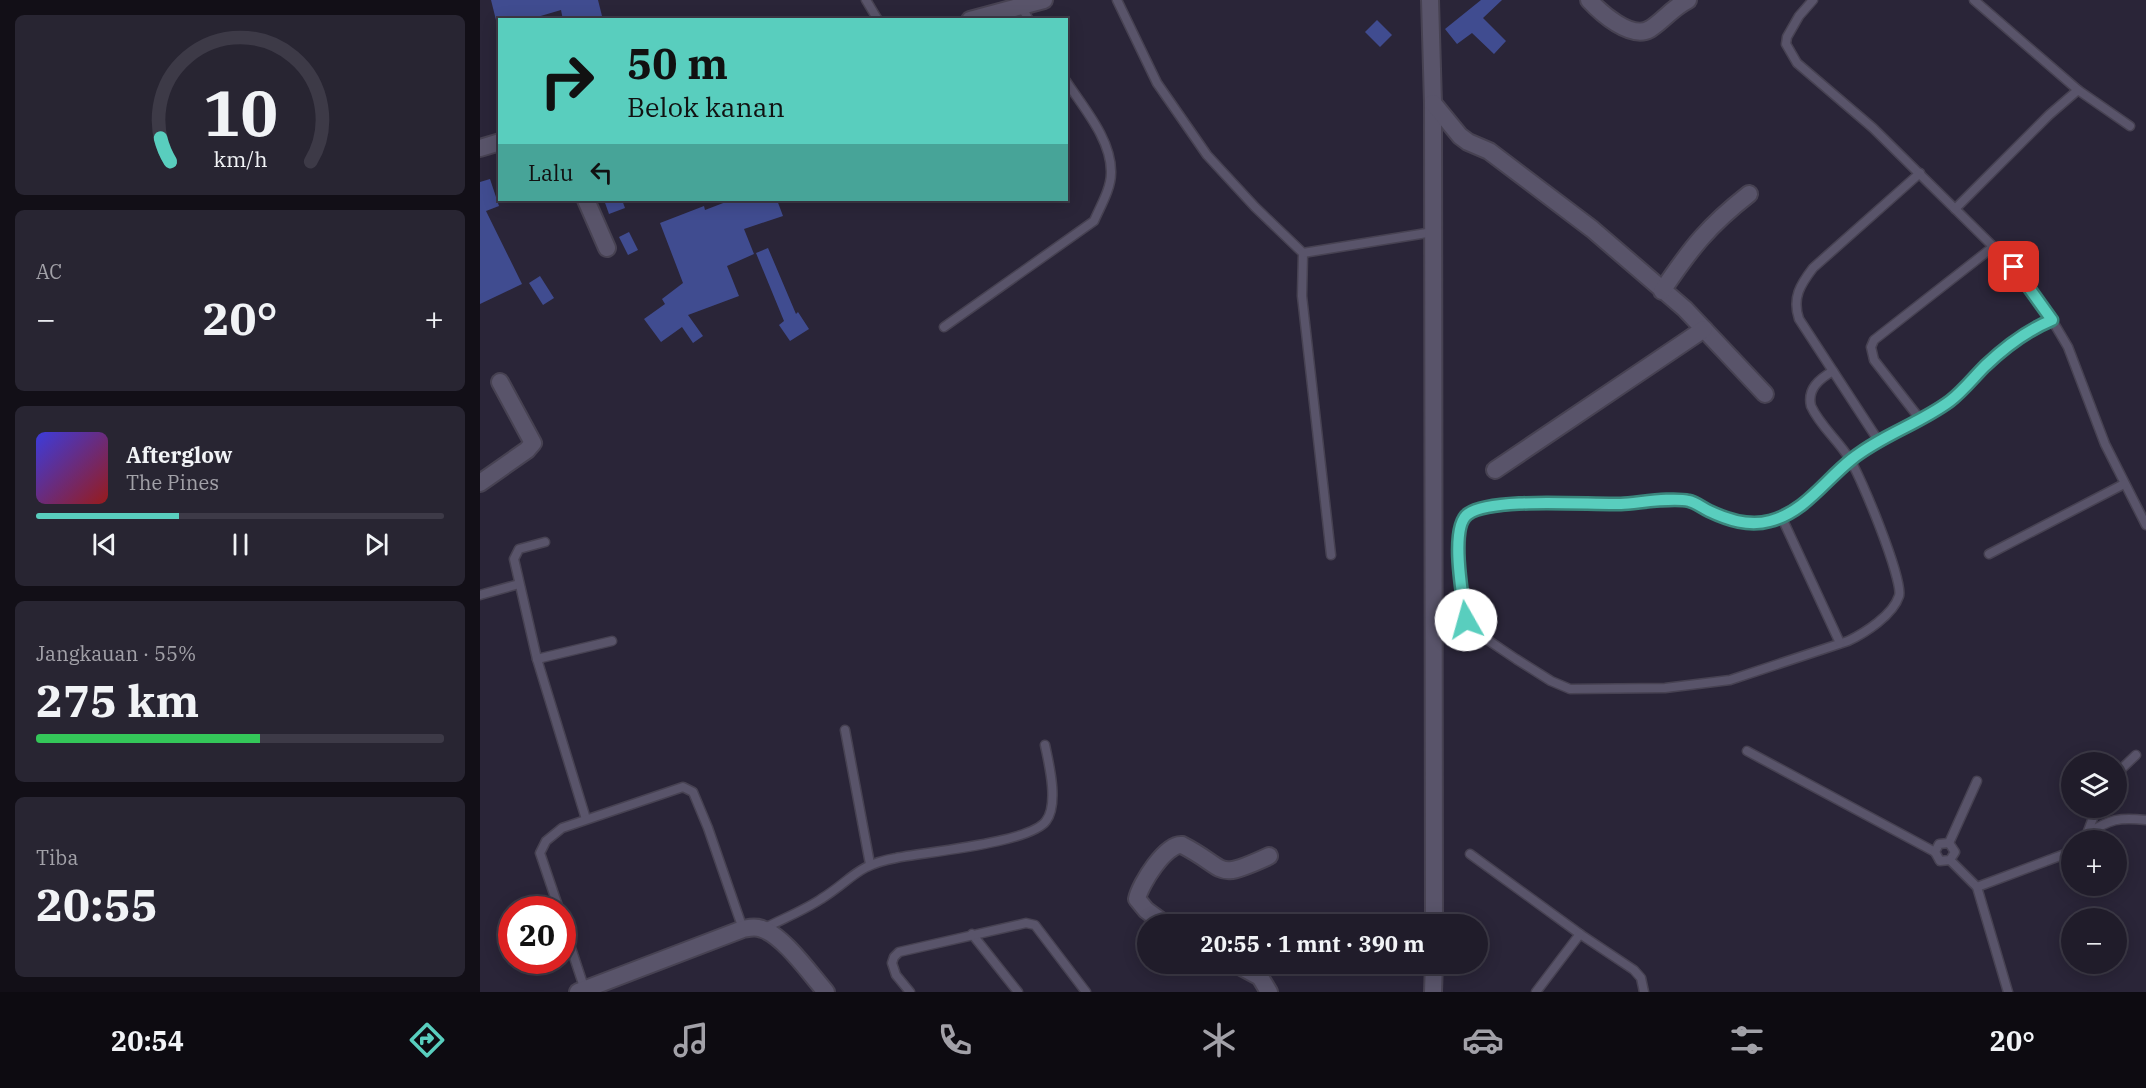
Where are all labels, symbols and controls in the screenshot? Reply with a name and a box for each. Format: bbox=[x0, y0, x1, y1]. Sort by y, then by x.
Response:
text: 50 m bbox=[627, 36, 728, 91]
icon: right bbox=[528, 42, 606, 120]
text: 10 bbox=[203, 72, 277, 153]
text: Belok kanan bbox=[627, 89, 785, 124]
text: km/h bbox=[213, 146, 267, 174]
icon: left bbox=[585, 156, 618, 189]
text: Lalu bbox=[528, 158, 573, 187]
pin bbox=[1988, 241, 2039, 292]
icon: arrive bbox=[1997, 250, 2030, 283]
text: AC bbox=[36, 258, 62, 285]
text: 20° bbox=[202, 289, 278, 347]
text: − bbox=[36, 297, 56, 340]
text: + bbox=[424, 297, 444, 340]
text: Afterglow bbox=[126, 440, 233, 469]
text: The Pines bbox=[126, 469, 219, 496]
icon: previous bbox=[88, 528, 121, 561]
icon: pause bbox=[224, 528, 257, 561]
icon: next bbox=[360, 528, 393, 561]
position arrow bbox=[1434, 588, 1498, 652]
text: Jangkauan · 55% bbox=[36, 640, 196, 667]
text: 275 km bbox=[36, 671, 199, 729]
map controls bbox=[2061, 752, 2127, 974]
button: layers bbox=[2061, 752, 2127, 818]
button: + bbox=[2061, 830, 2127, 896]
text: Tiba bbox=[36, 844, 78, 871]
text: 20:55 bbox=[36, 875, 158, 933]
speed limit sign: 20 bbox=[498, 896, 576, 974]
button: − bbox=[2061, 908, 2127, 974]
text: 20:55 · 1 mnt · 390 m bbox=[1200, 929, 1425, 958]
icon: directions bbox=[406, 1019, 448, 1061]
icon: music bbox=[670, 1019, 712, 1061]
icon: phone bbox=[934, 1019, 976, 1061]
icon: climate bbox=[1198, 1019, 1240, 1061]
icon: car bbox=[1462, 1019, 1504, 1061]
icon: filters bbox=[1726, 1019, 1768, 1061]
text: 20:54 bbox=[111, 1023, 184, 1058]
text: 20° bbox=[1990, 1023, 2035, 1058]

